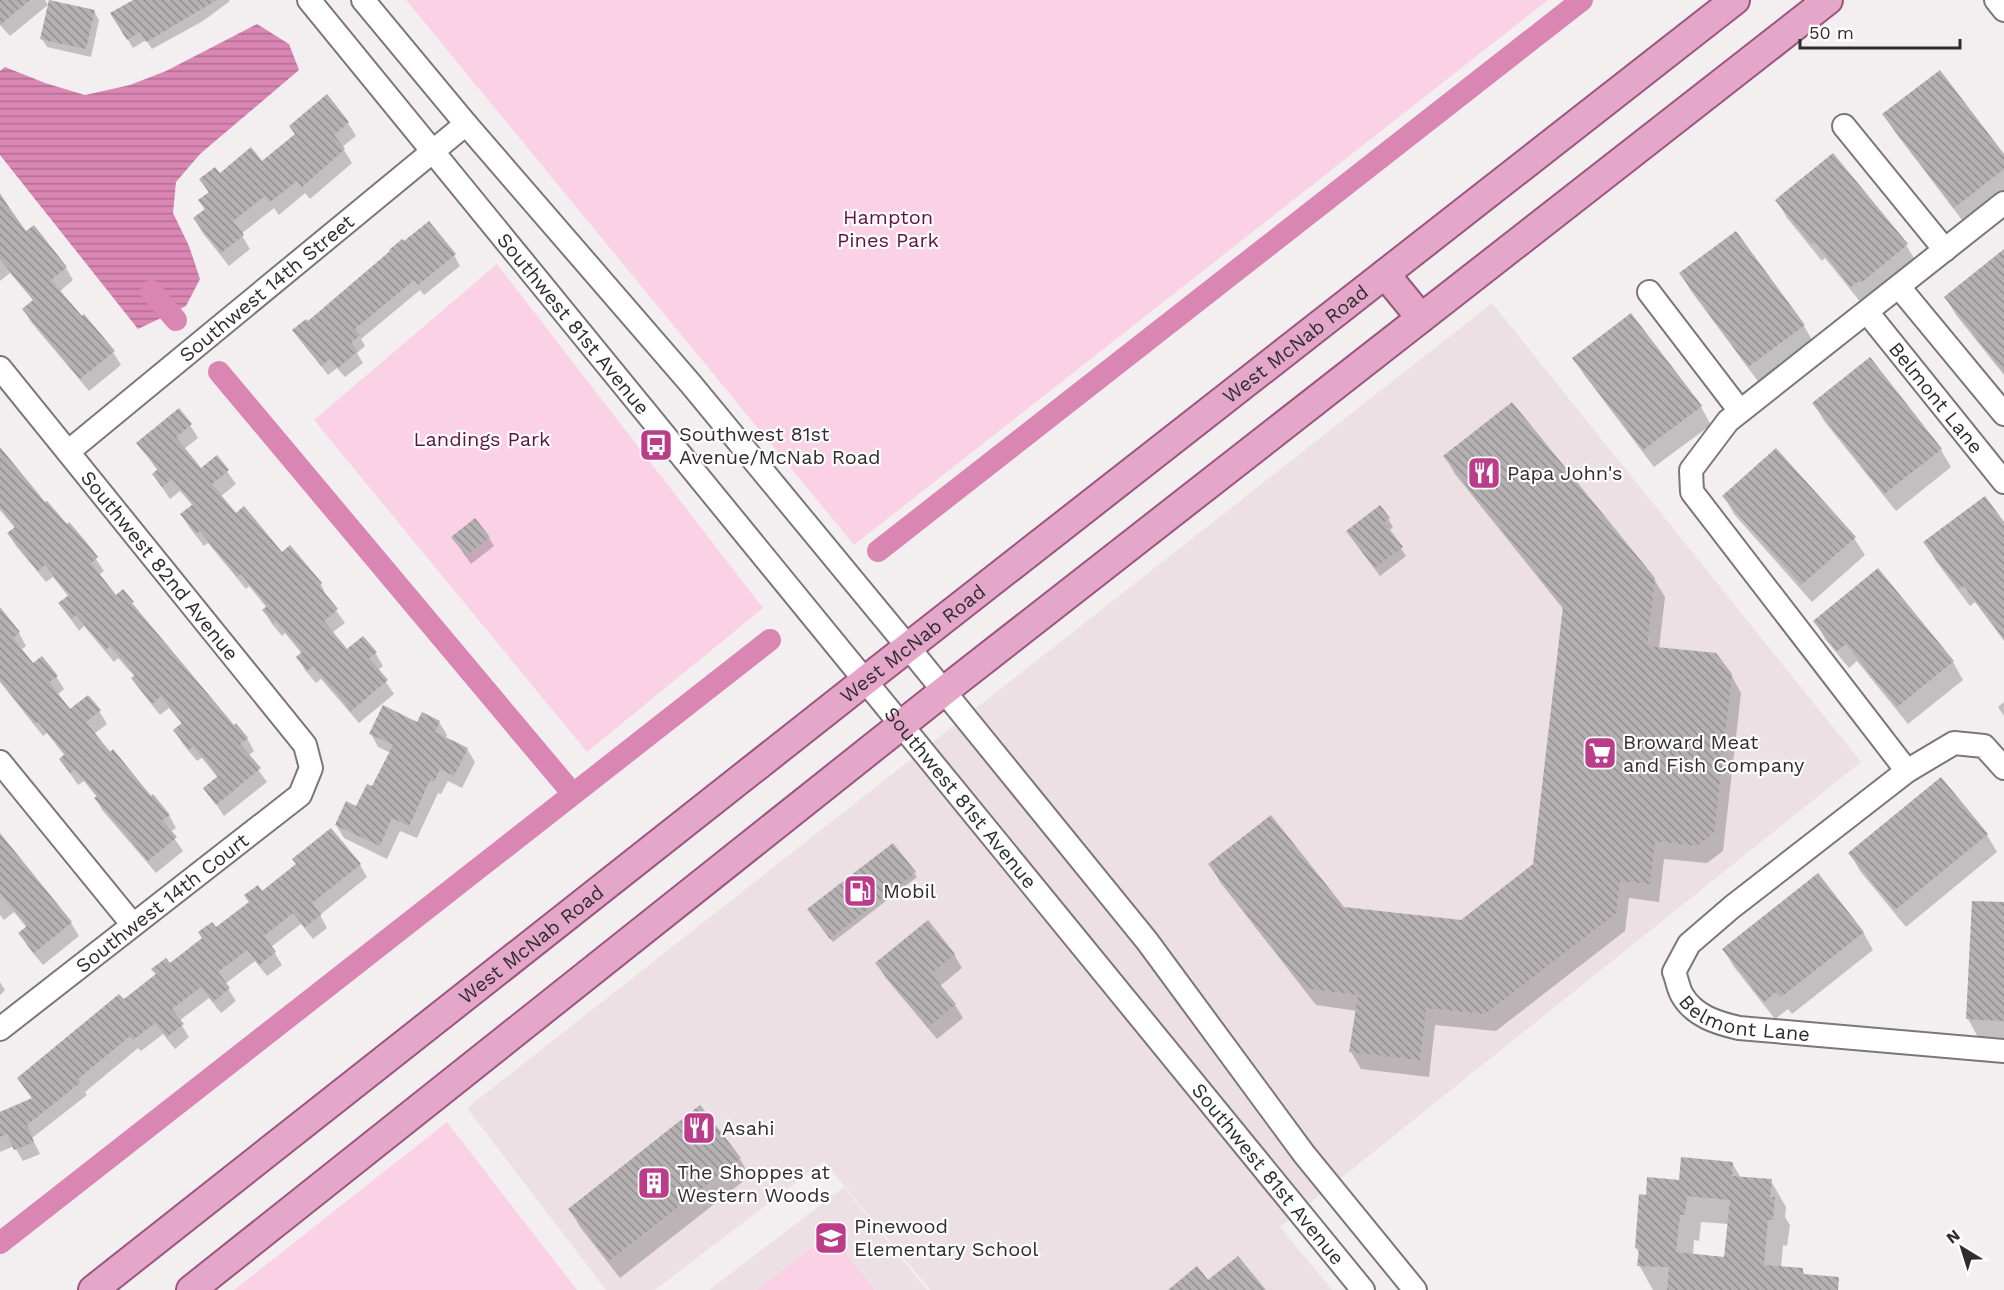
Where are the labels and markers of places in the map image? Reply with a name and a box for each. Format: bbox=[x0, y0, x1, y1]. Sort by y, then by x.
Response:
place label: Southwest 81st Avenue/McNab Road bbox=[679, 422, 881, 469]
bus stop icon: Southwest 81st Avenue/McNab Road bbox=[638, 427, 674, 463]
restaurant icon: Papa John's bbox=[1466, 455, 1502, 491]
place label: Papa John's bbox=[1507, 461, 1623, 485]
place label: Broward Meat and Fish Company bbox=[1623, 730, 1805, 777]
supermarket icon: Broward Meat and Fish Company bbox=[1582, 735, 1618, 771]
fuel station icon: Mobil bbox=[842, 873, 878, 909]
place label: Mobil bbox=[883, 879, 936, 903]
restaurant icon: Asahi bbox=[681, 1110, 717, 1146]
place label: Asahi bbox=[722, 1116, 775, 1140]
place label: The Shoppes at Western Woods bbox=[677, 1160, 831, 1207]
building icon: The Shoppes at Western Woods bbox=[636, 1165, 672, 1201]
place label: Pinewood Elementary School bbox=[854, 1214, 1038, 1261]
school or university icon: Pinewood Elementary School bbox=[813, 1220, 849, 1256]

